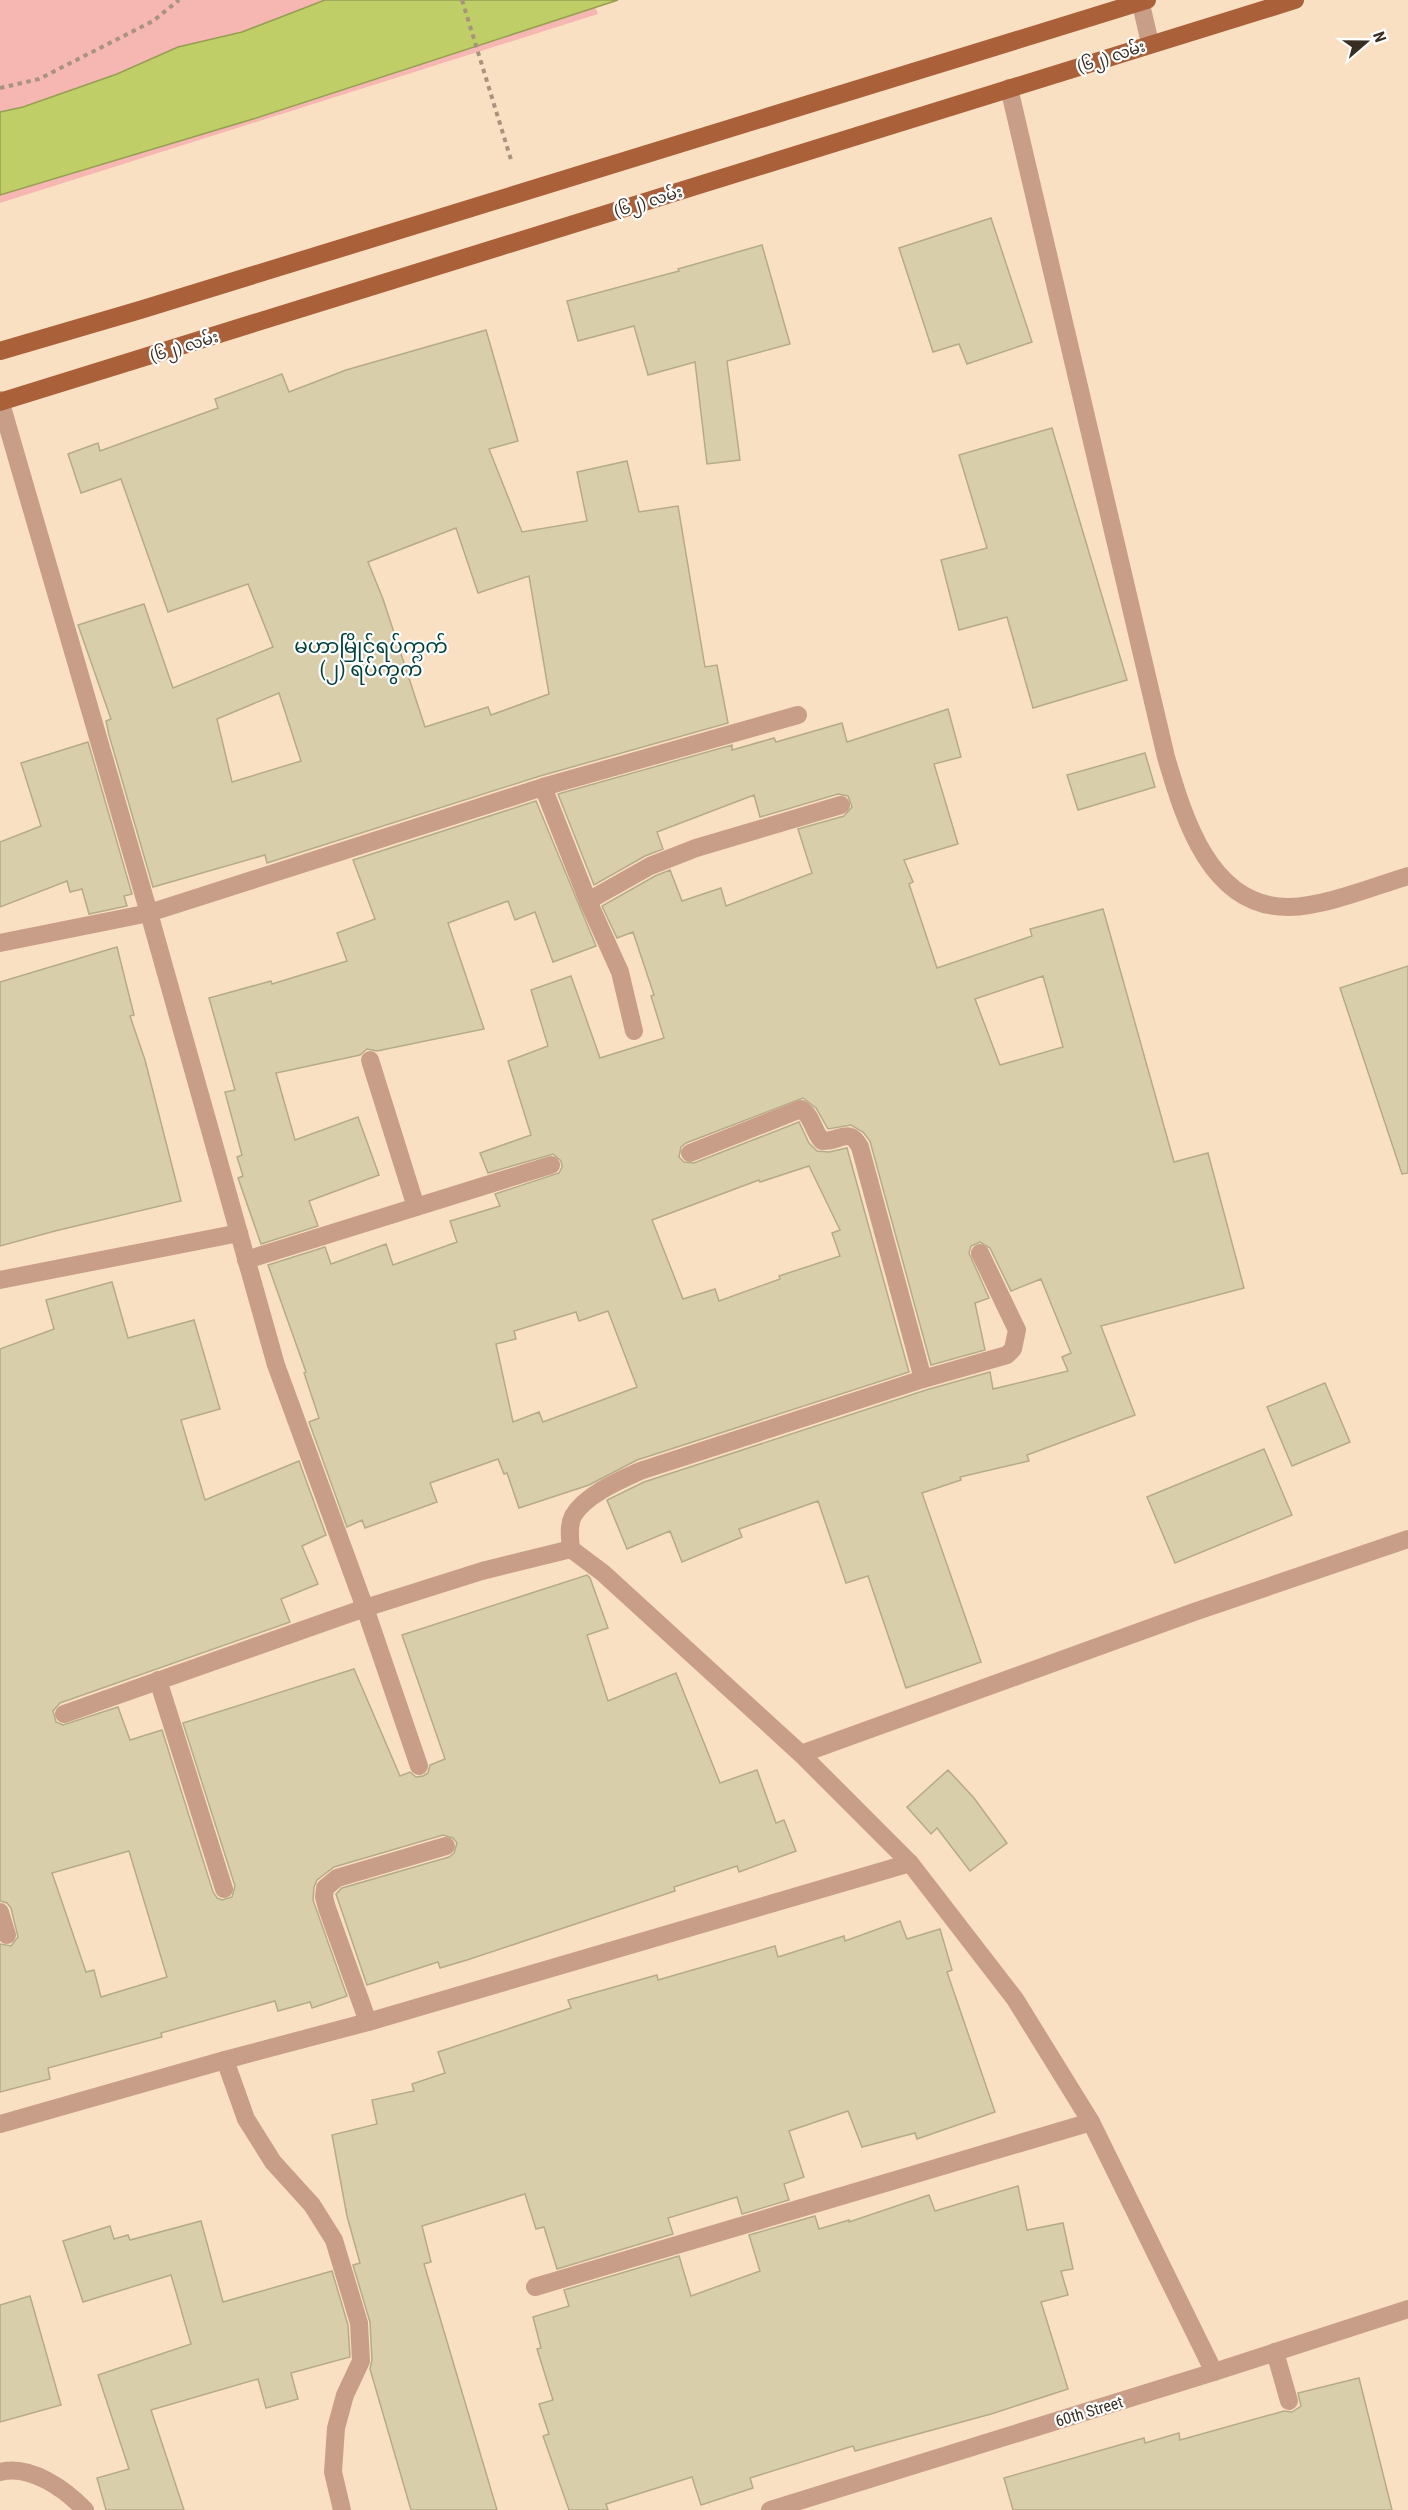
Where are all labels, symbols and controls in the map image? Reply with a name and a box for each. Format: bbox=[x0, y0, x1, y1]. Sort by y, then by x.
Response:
north arrow bbox=[1336, 12, 1396, 72]
text: N bbox=[1369, 29, 1390, 45]
street label: (၆၂) လမ်း bbox=[1074, 35, 1149, 80]
street label: (၆၂) လမ်း bbox=[611, 180, 686, 225]
street label: (၆၂) လမ်း bbox=[147, 325, 222, 370]
district label: မဟာမြိုင်ရပ်ကွက် (၂) ရပ်ကွက် bbox=[294, 632, 448, 685]
street label: 60th Street bbox=[1053, 2392, 1125, 2431]

